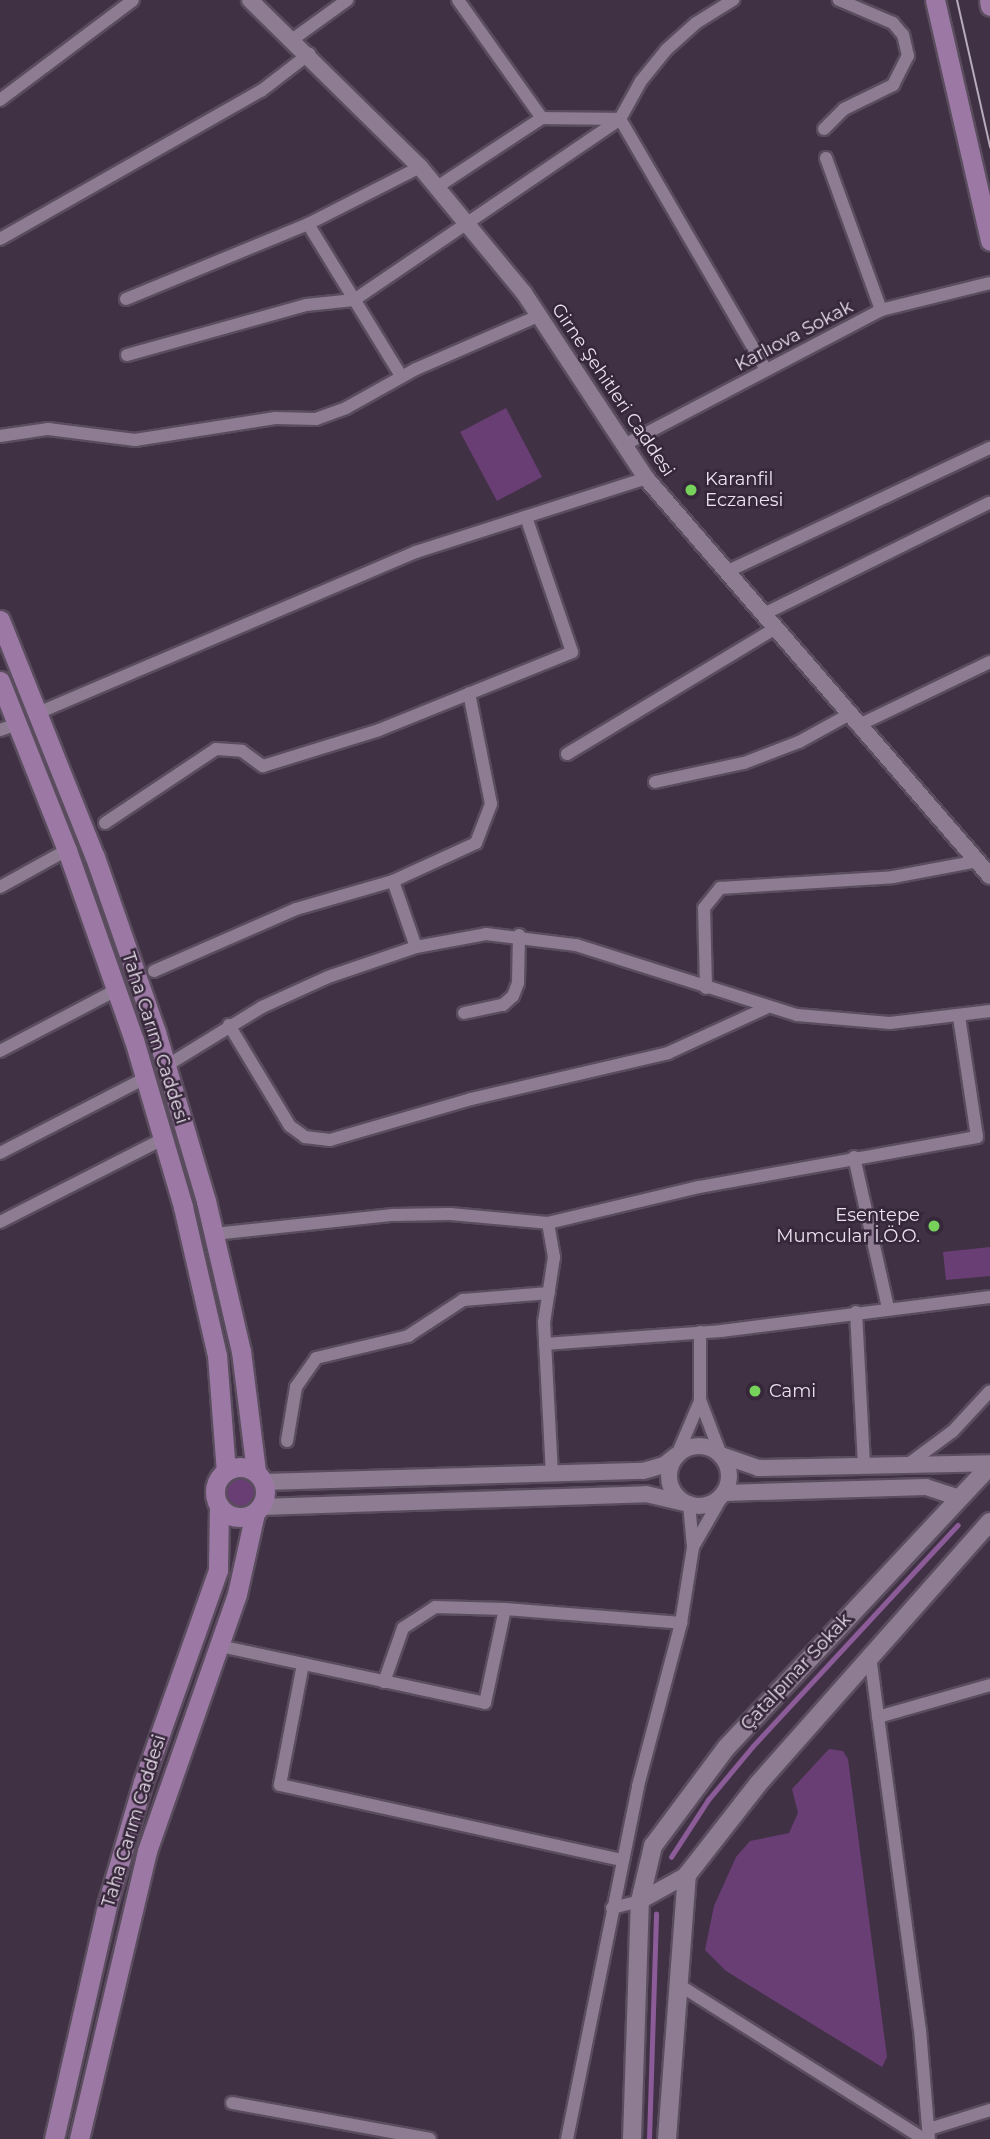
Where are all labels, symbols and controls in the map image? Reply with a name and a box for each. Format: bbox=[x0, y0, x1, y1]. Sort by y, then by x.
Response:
street label: Karlıova Sokak bbox=[732, 296, 856, 376]
street label: Girne Şehitleri Caddesi bbox=[547, 299, 679, 481]
place label: Karanfil Eczanesi bbox=[705, 469, 783, 512]
marker: Karanfil Eczanesi bbox=[683, 482, 699, 498]
street label: Taha Carım Caddesi bbox=[117, 950, 193, 1126]
place label: Esentepe Mumcular İ.Ö.O. bbox=[776, 1205, 920, 1248]
marker: Esentepe Mumcular İ.Ö.O. bbox=[926, 1218, 942, 1234]
place label: Cami bbox=[769, 1380, 816, 1402]
marker: Cami bbox=[747, 1383, 763, 1399]
street label: Çatalpınar Sokak bbox=[736, 1609, 856, 1735]
street label: Taha Carım Caddesi bbox=[97, 1732, 171, 1910]

